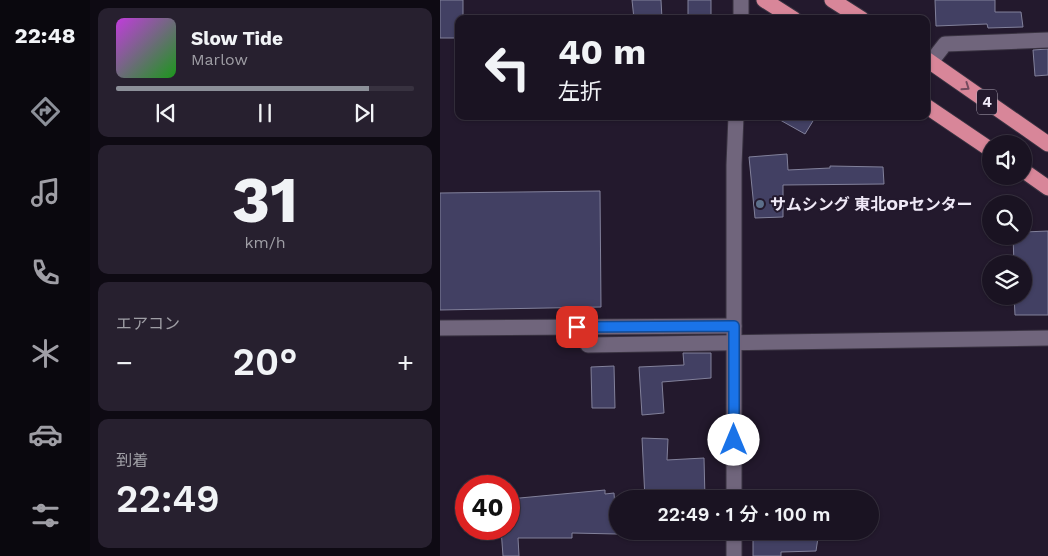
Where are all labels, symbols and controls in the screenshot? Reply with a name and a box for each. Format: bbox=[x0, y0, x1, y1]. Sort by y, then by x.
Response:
text: 22:48 bbox=[15, 23, 75, 48]
text: Slow Tide bbox=[191, 27, 283, 50]
text: 40 m bbox=[558, 31, 646, 73]
icon: left bbox=[475, 35, 540, 100]
text: Marlow bbox=[191, 50, 248, 69]
text: 左折 bbox=[558, 79, 602, 104]
one-way arrow bbox=[960, 81, 970, 90]
road number: 4 bbox=[977, 90, 997, 114]
icon: directions bbox=[28, 94, 63, 129]
icon: previous bbox=[152, 99, 180, 127]
icon: pause bbox=[251, 99, 279, 127]
icon: next bbox=[350, 99, 378, 127]
map controls bbox=[982, 135, 1032, 305]
button: sound bbox=[982, 135, 1032, 185]
text: 31 bbox=[232, 162, 298, 238]
icon: music bbox=[28, 175, 63, 210]
place label: サムシング 東北OPセンター bbox=[770, 195, 973, 214]
button: search bbox=[982, 195, 1032, 245]
marker: サムシング 東北OPセンター bbox=[754, 198, 766, 210]
text: km/h bbox=[244, 233, 286, 252]
icon: phone bbox=[28, 255, 63, 290]
button: layers bbox=[982, 255, 1032, 305]
pin bbox=[556, 306, 598, 348]
icon: arrive bbox=[563, 313, 591, 341]
text: エアコン bbox=[116, 314, 180, 333]
icon: climate bbox=[28, 336, 63, 371]
text: 20° bbox=[233, 340, 297, 384]
text: − bbox=[116, 346, 133, 379]
text: + bbox=[397, 346, 414, 379]
position arrow bbox=[707, 413, 759, 465]
icon: car bbox=[28, 417, 63, 452]
text: 到着 bbox=[116, 451, 148, 470]
speed limit sign: 40 bbox=[455, 475, 520, 540]
text: 22:49 bbox=[116, 477, 220, 521]
icon: filters bbox=[28, 498, 63, 533]
text: 22:49 · 1 分 · 100 m bbox=[658, 503, 830, 526]

